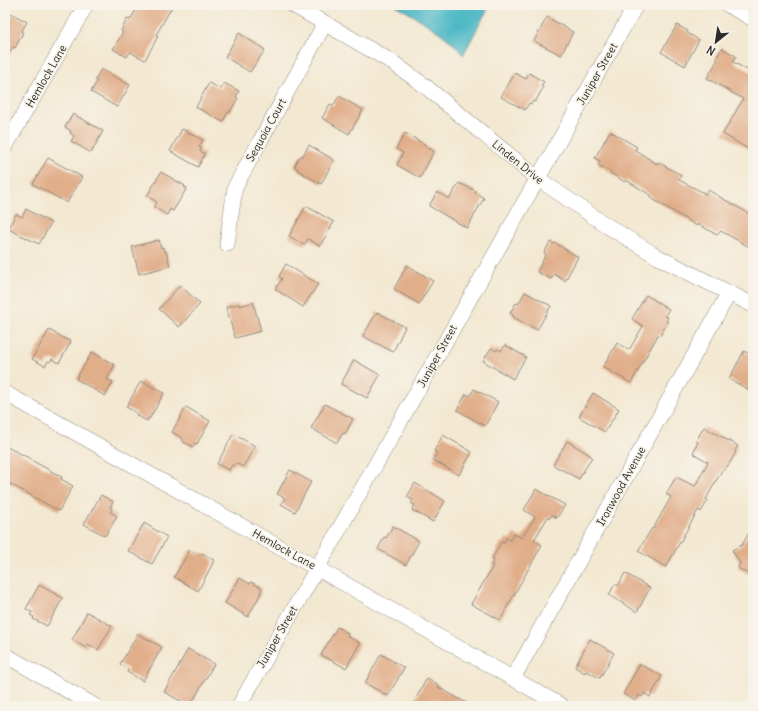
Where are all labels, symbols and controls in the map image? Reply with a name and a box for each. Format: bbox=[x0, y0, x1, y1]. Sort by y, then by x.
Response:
north arrow bbox=[696, 22, 736, 62]
street label: Juniper Street bbox=[574, 40, 621, 108]
street label: Hemlock Lane bbox=[22, 42, 70, 110]
text: N bbox=[704, 43, 718, 59]
street label: Sequoia Court bbox=[243, 96, 289, 164]
street label: Linden Drive bbox=[489, 137, 547, 187]
street label: Juniper Street bbox=[414, 322, 460, 390]
street label: Ironwood Avenue bbox=[593, 444, 649, 528]
street label: Hemlock Lane bbox=[250, 526, 318, 572]
street label: Juniper Street bbox=[254, 603, 301, 671]

